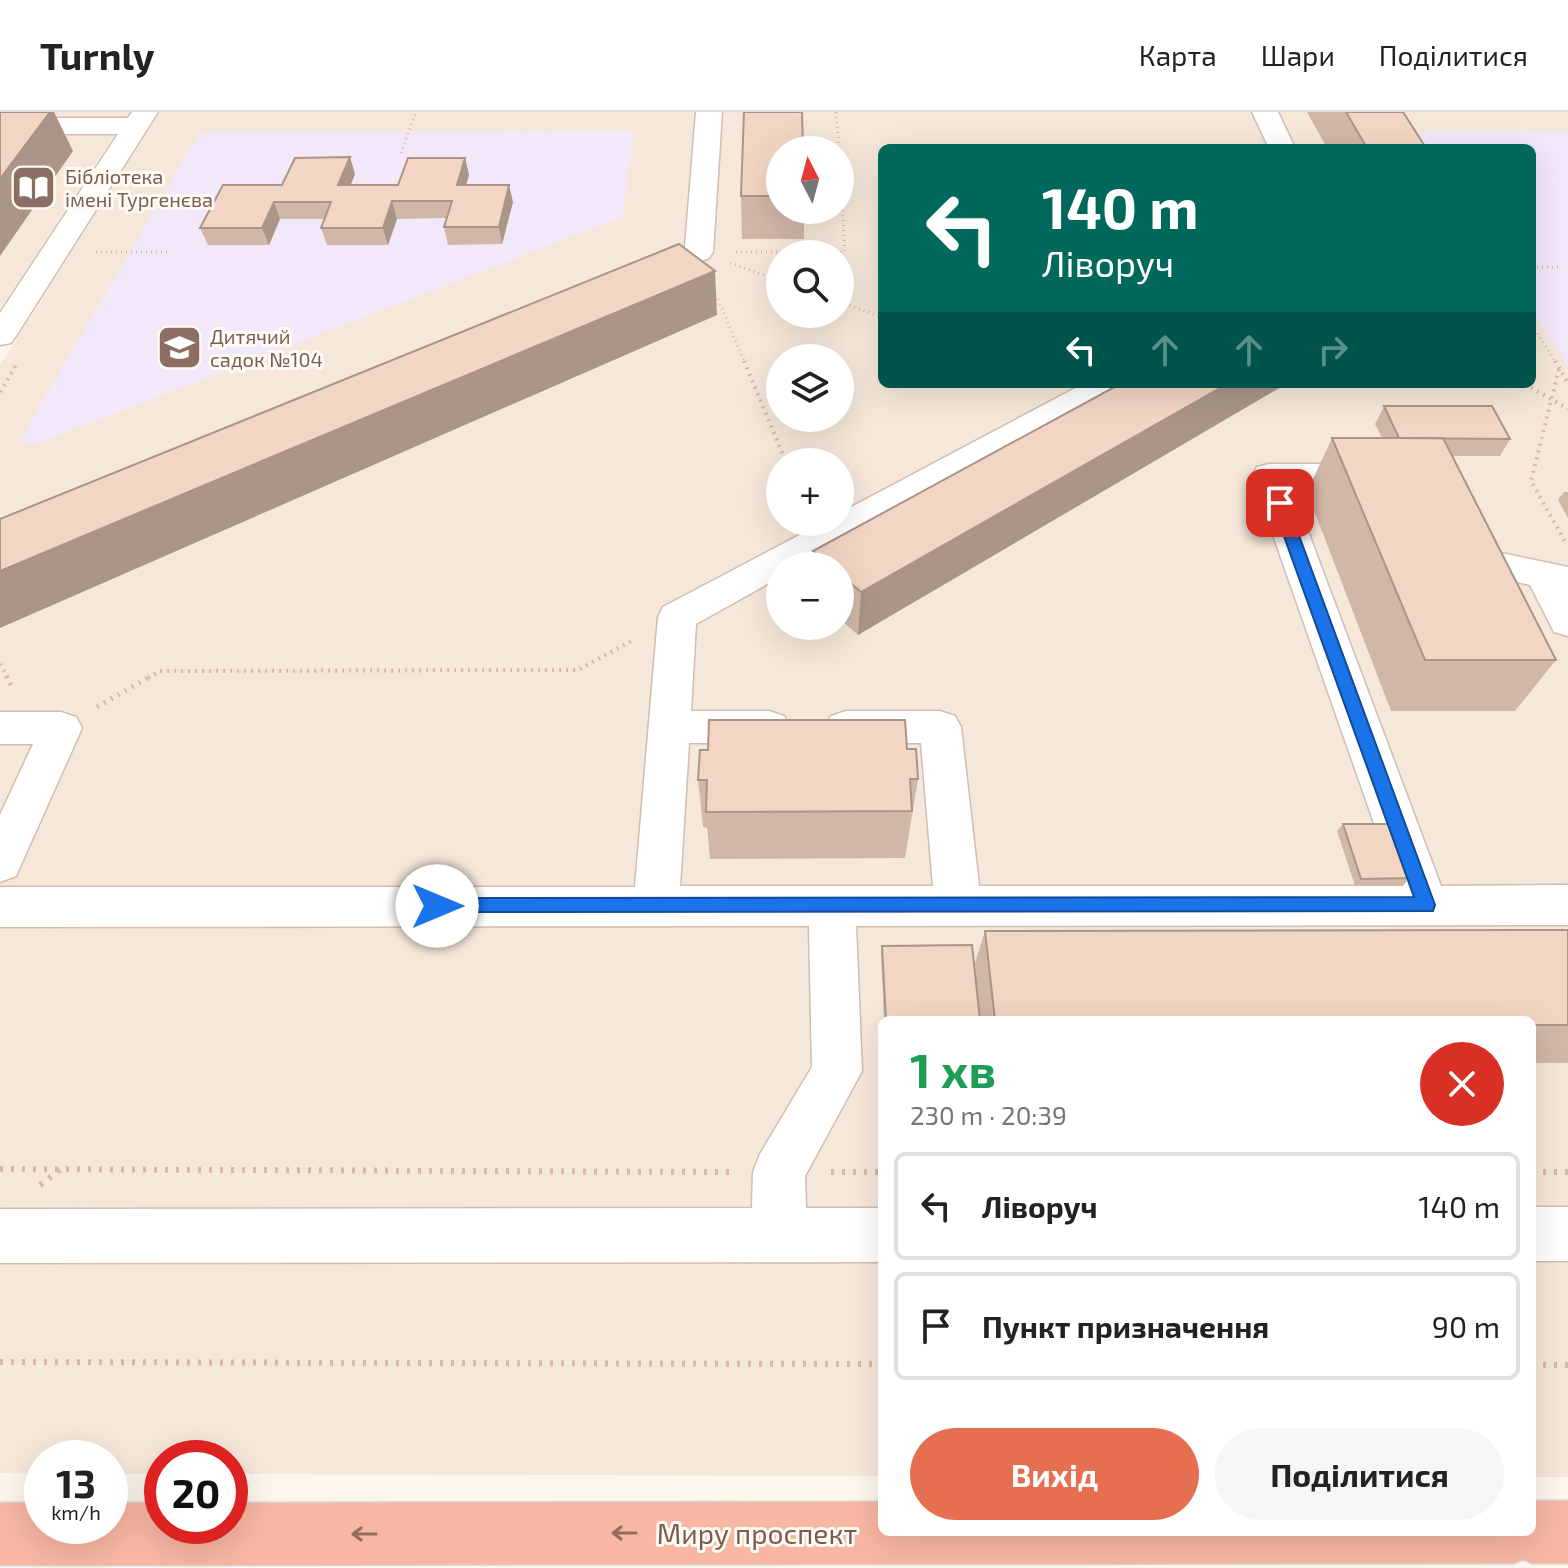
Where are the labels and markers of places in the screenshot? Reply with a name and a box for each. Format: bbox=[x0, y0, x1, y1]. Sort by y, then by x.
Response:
library icon: Бібліотека імені Тургенєва bbox=[10, 163, 58, 211]
place label: Бібліотека імені Тургенєва bbox=[65, 164, 213, 212]
school or university icon: Дитячий садок №104 bbox=[155, 324, 203, 372]
place label: Дитячий садок №104 bbox=[210, 324, 323, 371]
pin bbox=[1246, 469, 1314, 537]

